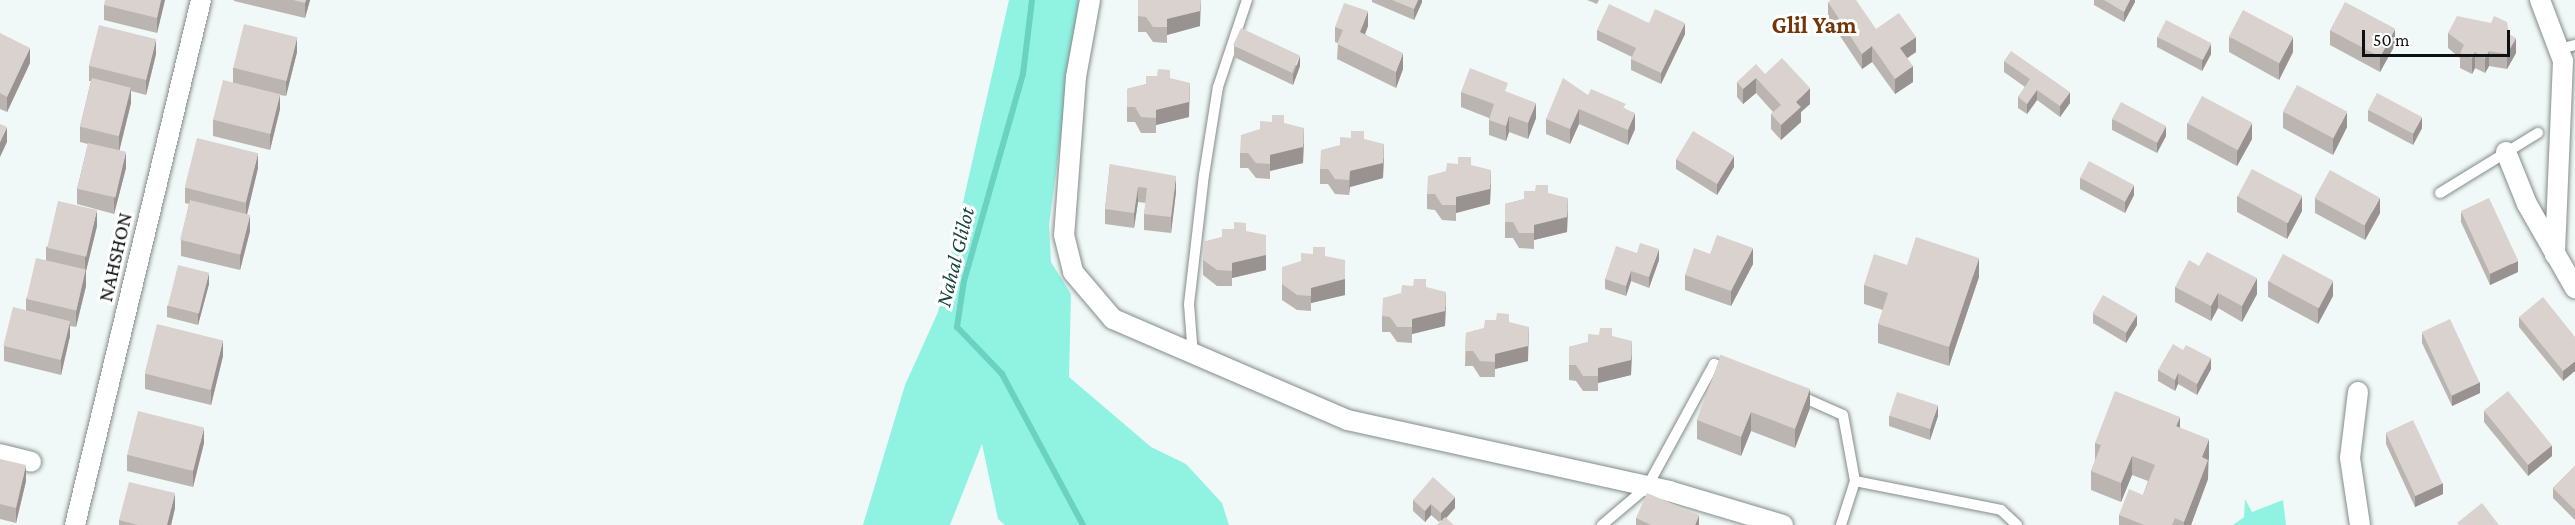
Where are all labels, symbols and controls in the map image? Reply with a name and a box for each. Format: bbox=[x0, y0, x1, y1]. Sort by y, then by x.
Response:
district label: Glil Yam bbox=[1771, 11, 1857, 39]
scale bar bbox=[2365, 18, 2514, 56]
text: 50 m bbox=[2373, 30, 2410, 50]
water label: Nahal Glilot bbox=[930, 204, 980, 310]
street label: NAHSHON bbox=[92, 210, 138, 304]

